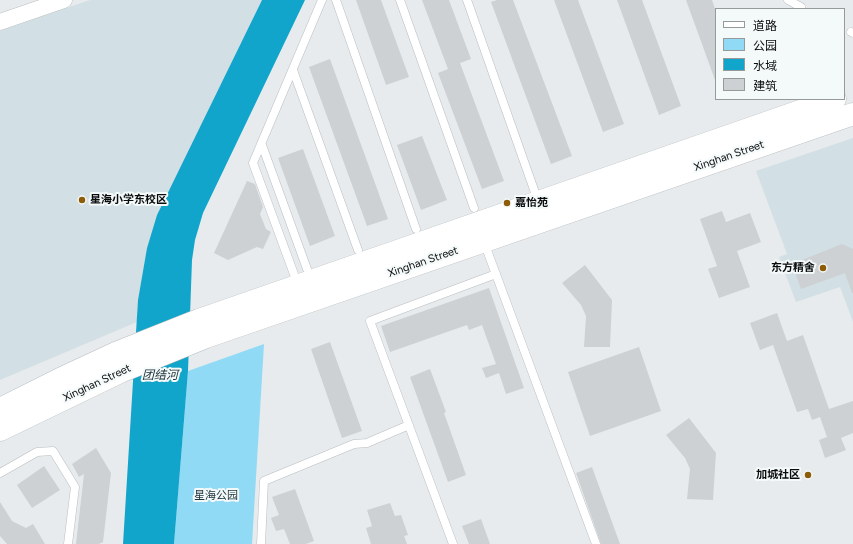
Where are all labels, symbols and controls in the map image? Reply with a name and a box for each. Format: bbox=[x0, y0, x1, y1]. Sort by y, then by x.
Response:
legend bbox=[715, 8, 845, 100]
text: 道路 bbox=[753, 19, 777, 33]
text: 公园 bbox=[753, 39, 777, 53]
text: 水域 bbox=[753, 59, 777, 73]
text: 建筑 bbox=[753, 79, 777, 93]
street label: Xinghan Street bbox=[692, 138, 766, 174]
place label: 星海小学东校区 bbox=[90, 193, 167, 207]
marker: 星海小学东校区 bbox=[77, 195, 87, 205]
place label: 嘉怡苑 bbox=[515, 196, 548, 210]
marker: 嘉怡苑 bbox=[502, 198, 512, 208]
street label: Xinghan Street bbox=[386, 244, 460, 280]
place label: 东方精舍 bbox=[771, 261, 815, 275]
marker: 东方精舍 bbox=[818, 263, 828, 273]
street label: Xinghan Street bbox=[61, 362, 133, 404]
water label: 团结河 bbox=[142, 368, 178, 382]
place label: 加城社区 bbox=[756, 468, 800, 482]
marker: 加城社区 bbox=[803, 470, 813, 480]
park label: 星海公园 bbox=[194, 489, 238, 503]

